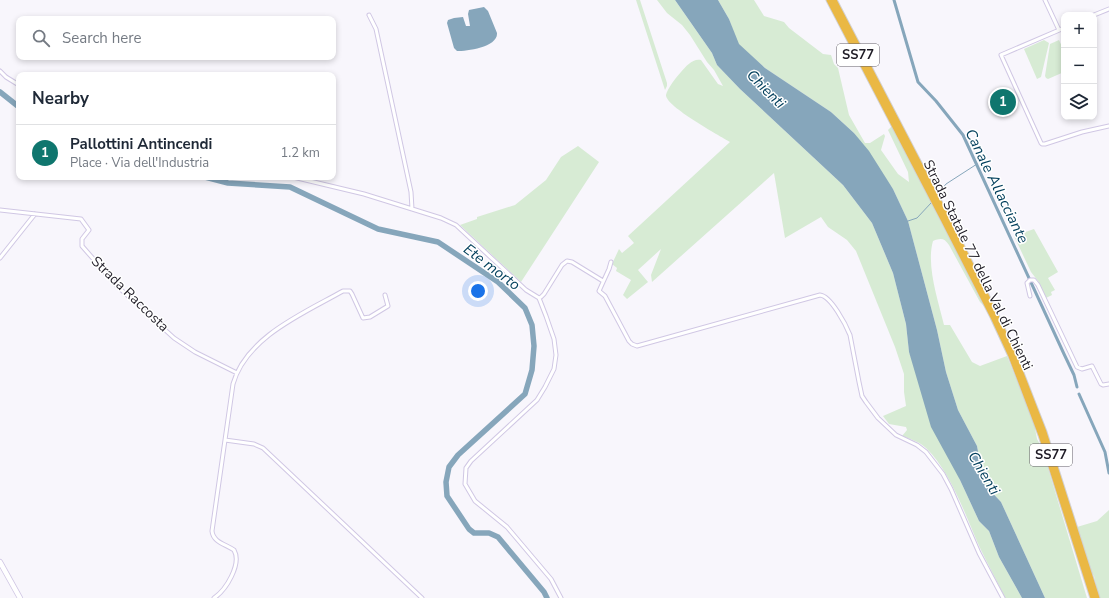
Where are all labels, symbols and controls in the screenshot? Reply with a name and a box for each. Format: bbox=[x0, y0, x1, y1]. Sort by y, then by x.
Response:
map controls bbox=[1061, 12, 1097, 120]
button: + bbox=[1061, 12, 1097, 48]
search box bbox=[16, 16, 336, 60]
icon: search bbox=[30, 27, 52, 49]
text: Search here bbox=[62, 28, 142, 48]
road number: SS77 bbox=[837, 44, 879, 66]
button: − bbox=[1061, 48, 1097, 84]
water label: Chienti bbox=[742, 65, 790, 113]
button: layers bbox=[1061, 84, 1097, 120]
text: Nearby bbox=[32, 87, 89, 110]
pin: 1 bbox=[990, 87, 1016, 117]
water label: Canale Allacciante bbox=[961, 125, 1033, 247]
text: Pallottini Antincendi bbox=[70, 134, 212, 154]
text: 1 bbox=[41, 144, 49, 162]
text: 1.2 km bbox=[280, 144, 320, 162]
text: Place · Via dell'Industria bbox=[70, 154, 209, 172]
street label: Strada Statale 77 della Val di Chienti bbox=[919, 157, 1037, 373]
water label: Ete morto bbox=[460, 239, 524, 295]
street label: Strada Raccosta bbox=[87, 252, 173, 336]
your location bbox=[468, 281, 488, 301]
road number: SS77 bbox=[1030, 444, 1072, 466]
water label: Chienti bbox=[963, 448, 1005, 499]

